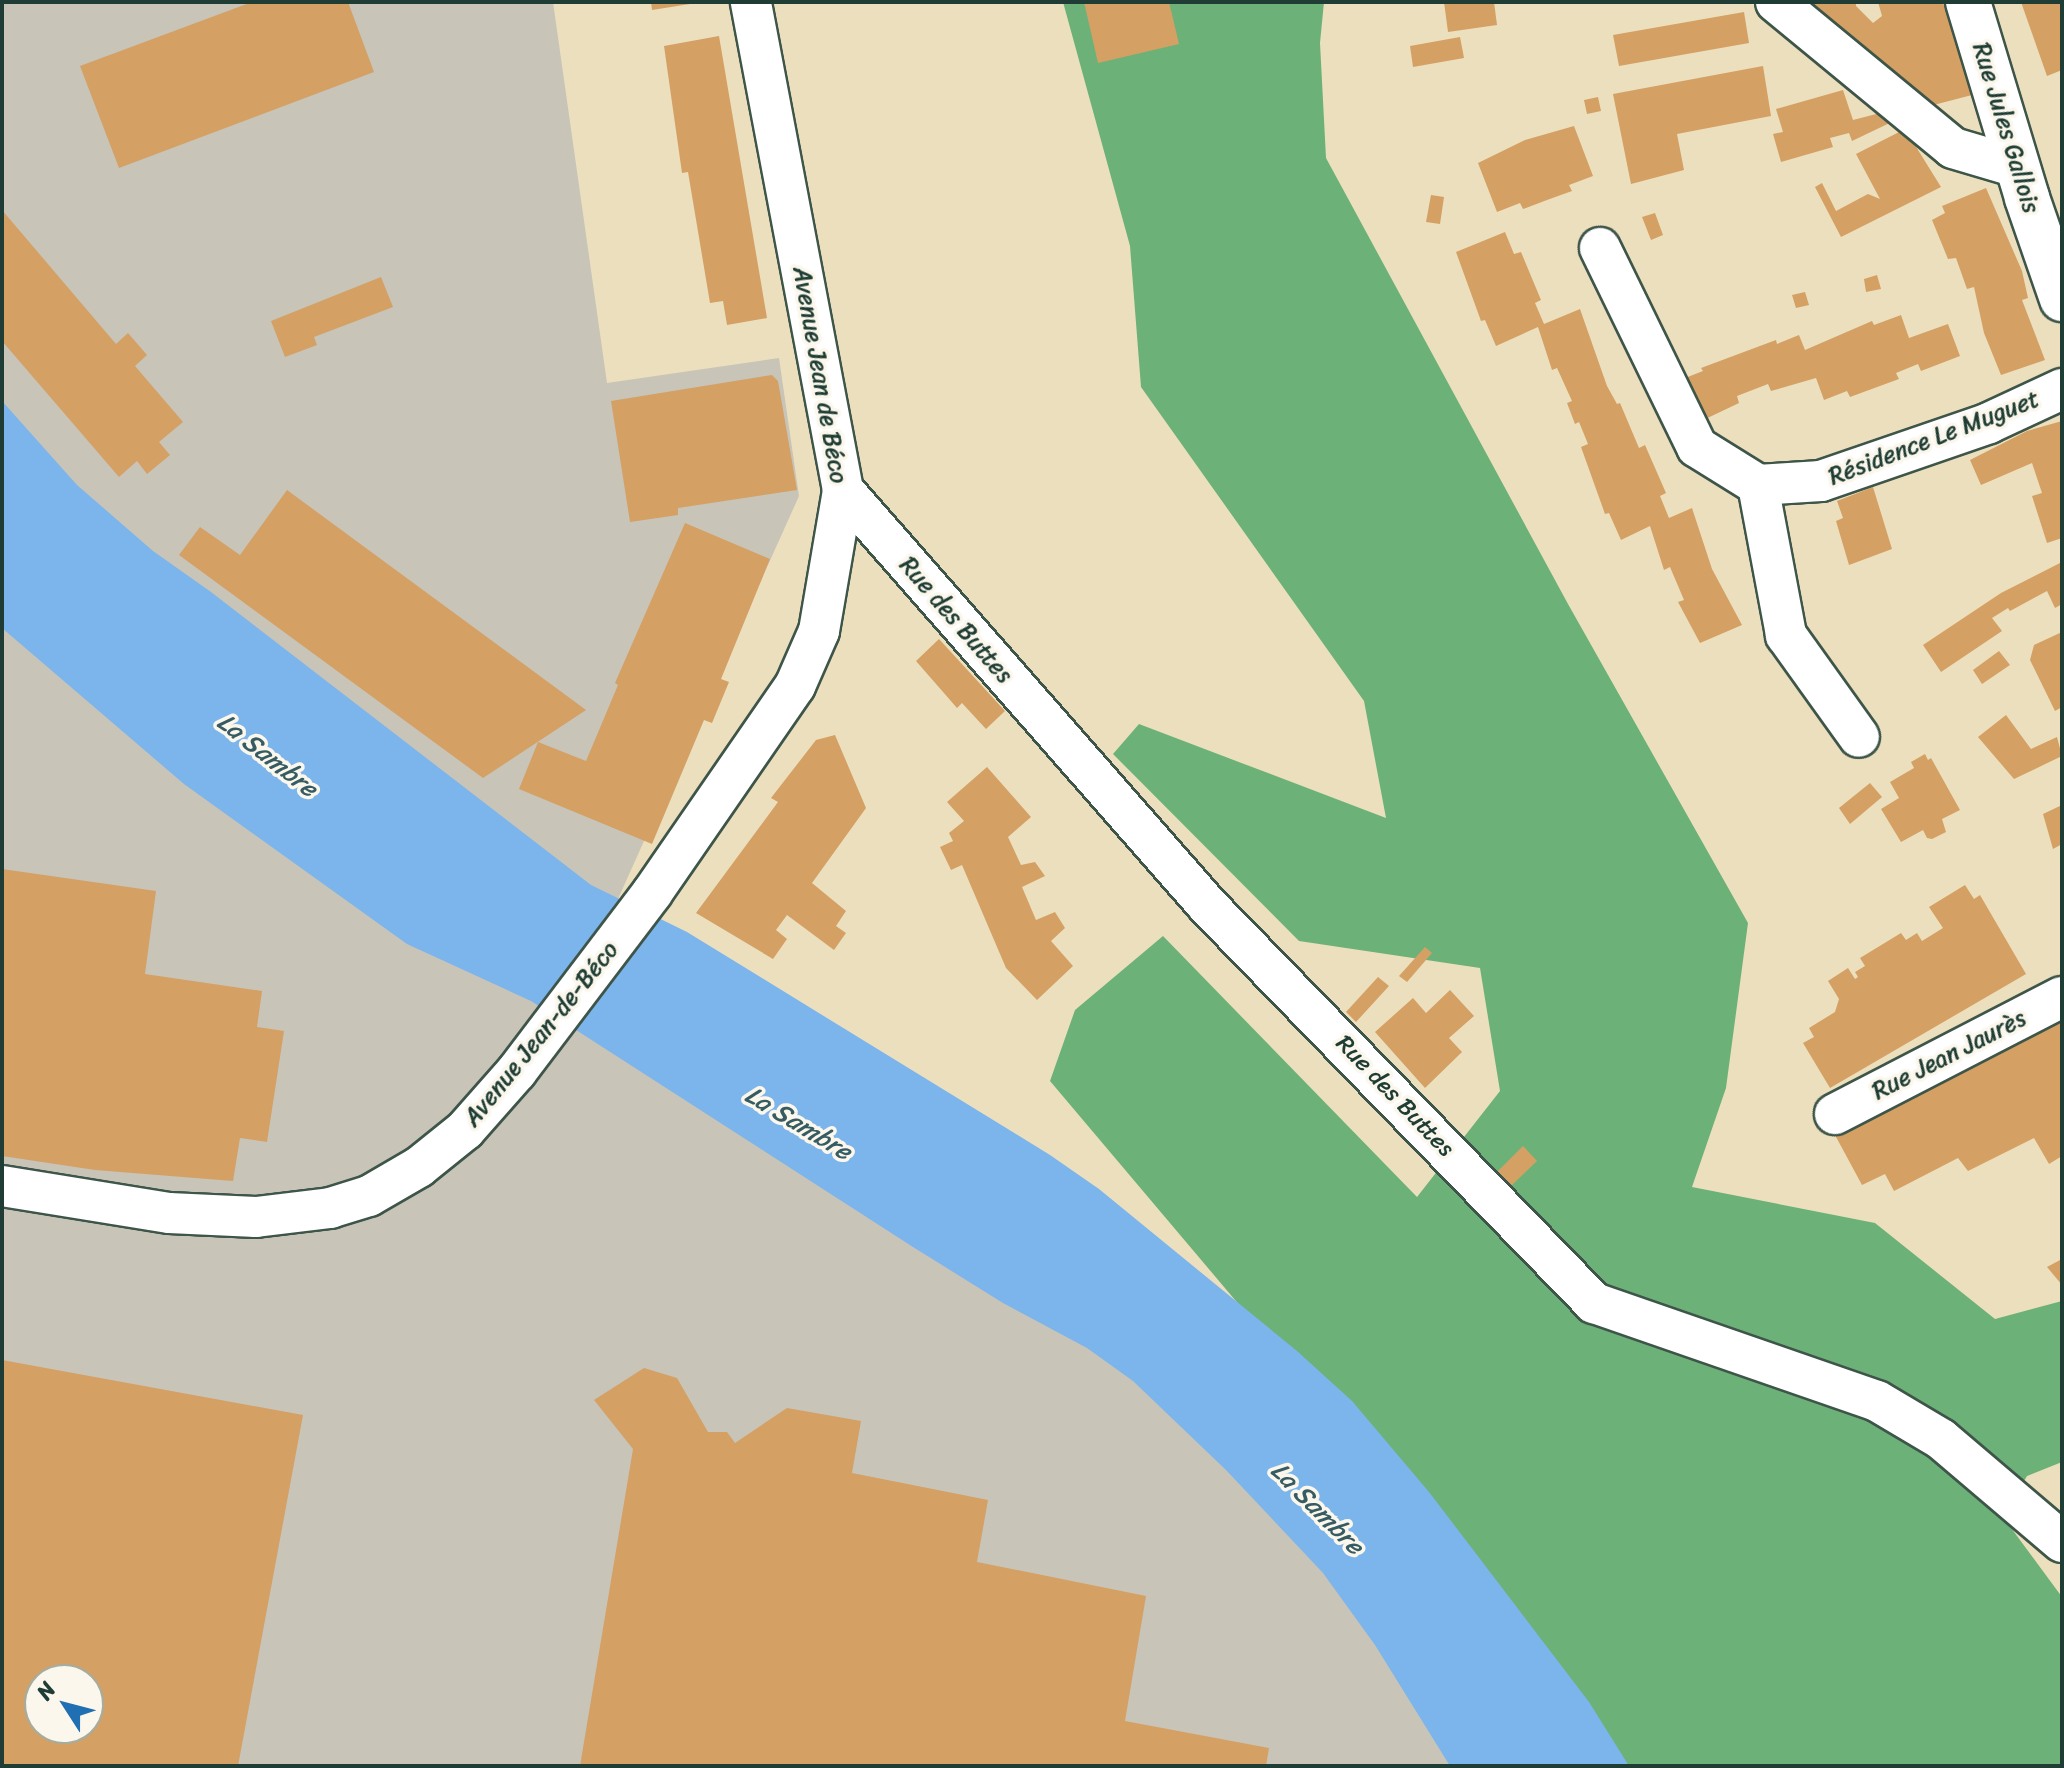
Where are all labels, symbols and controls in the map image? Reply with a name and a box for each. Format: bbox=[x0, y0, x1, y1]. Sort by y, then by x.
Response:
street label: Rue Jules Gallois bbox=[1967, 40, 2045, 216]
street label: Avenue Jean de Béco bbox=[787, 264, 853, 486]
street label: Résidence Le Muguet bbox=[1825, 385, 2043, 491]
street label: Rue des Buttes bbox=[893, 550, 1019, 690]
water label: La Sambre bbox=[210, 706, 324, 804]
street label: Avenue Jean-de-Béco bbox=[458, 936, 624, 1132]
street label: Rue Jean Jaurès bbox=[1867, 1004, 2031, 1106]
street label: Rue des Buttes bbox=[1329, 1029, 1461, 1163]
water label: La Sambre bbox=[739, 1079, 857, 1167]
water label: La Sambre bbox=[1264, 1455, 1370, 1561]
north arrow bbox=[24, 1664, 104, 1744]
text: N bbox=[26, 1673, 66, 1708]

